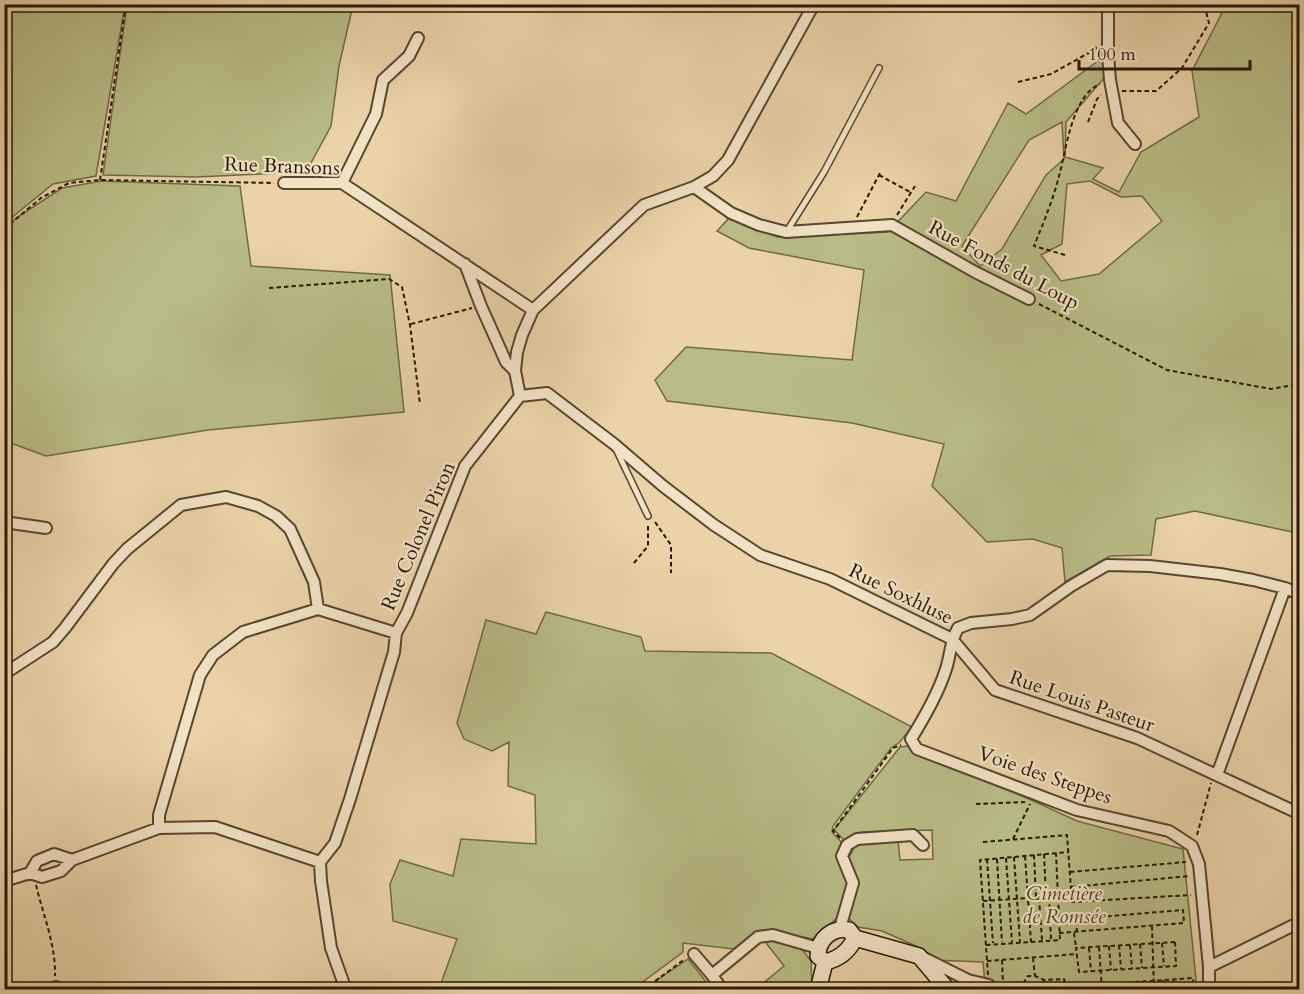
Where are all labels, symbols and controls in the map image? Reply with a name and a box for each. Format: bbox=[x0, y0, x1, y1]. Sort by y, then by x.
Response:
scale bar bbox=[1079, 33, 1250, 71]
text: 100 m bbox=[1088, 42, 1136, 67]
street label: Rue Bransons bbox=[224, 150, 340, 182]
street label: Rue Fonds du Loup bbox=[924, 214, 1084, 316]
street label: Rue Colonel Piron bbox=[374, 457, 462, 615]
street label: Rue Soxhluse bbox=[844, 557, 958, 631]
street label: Rue Louis Pasteur bbox=[1006, 664, 1159, 739]
street label: Voie des Steppes bbox=[974, 739, 1116, 811]
park label: Cimetière de Romsée bbox=[1022, 880, 1106, 930]

